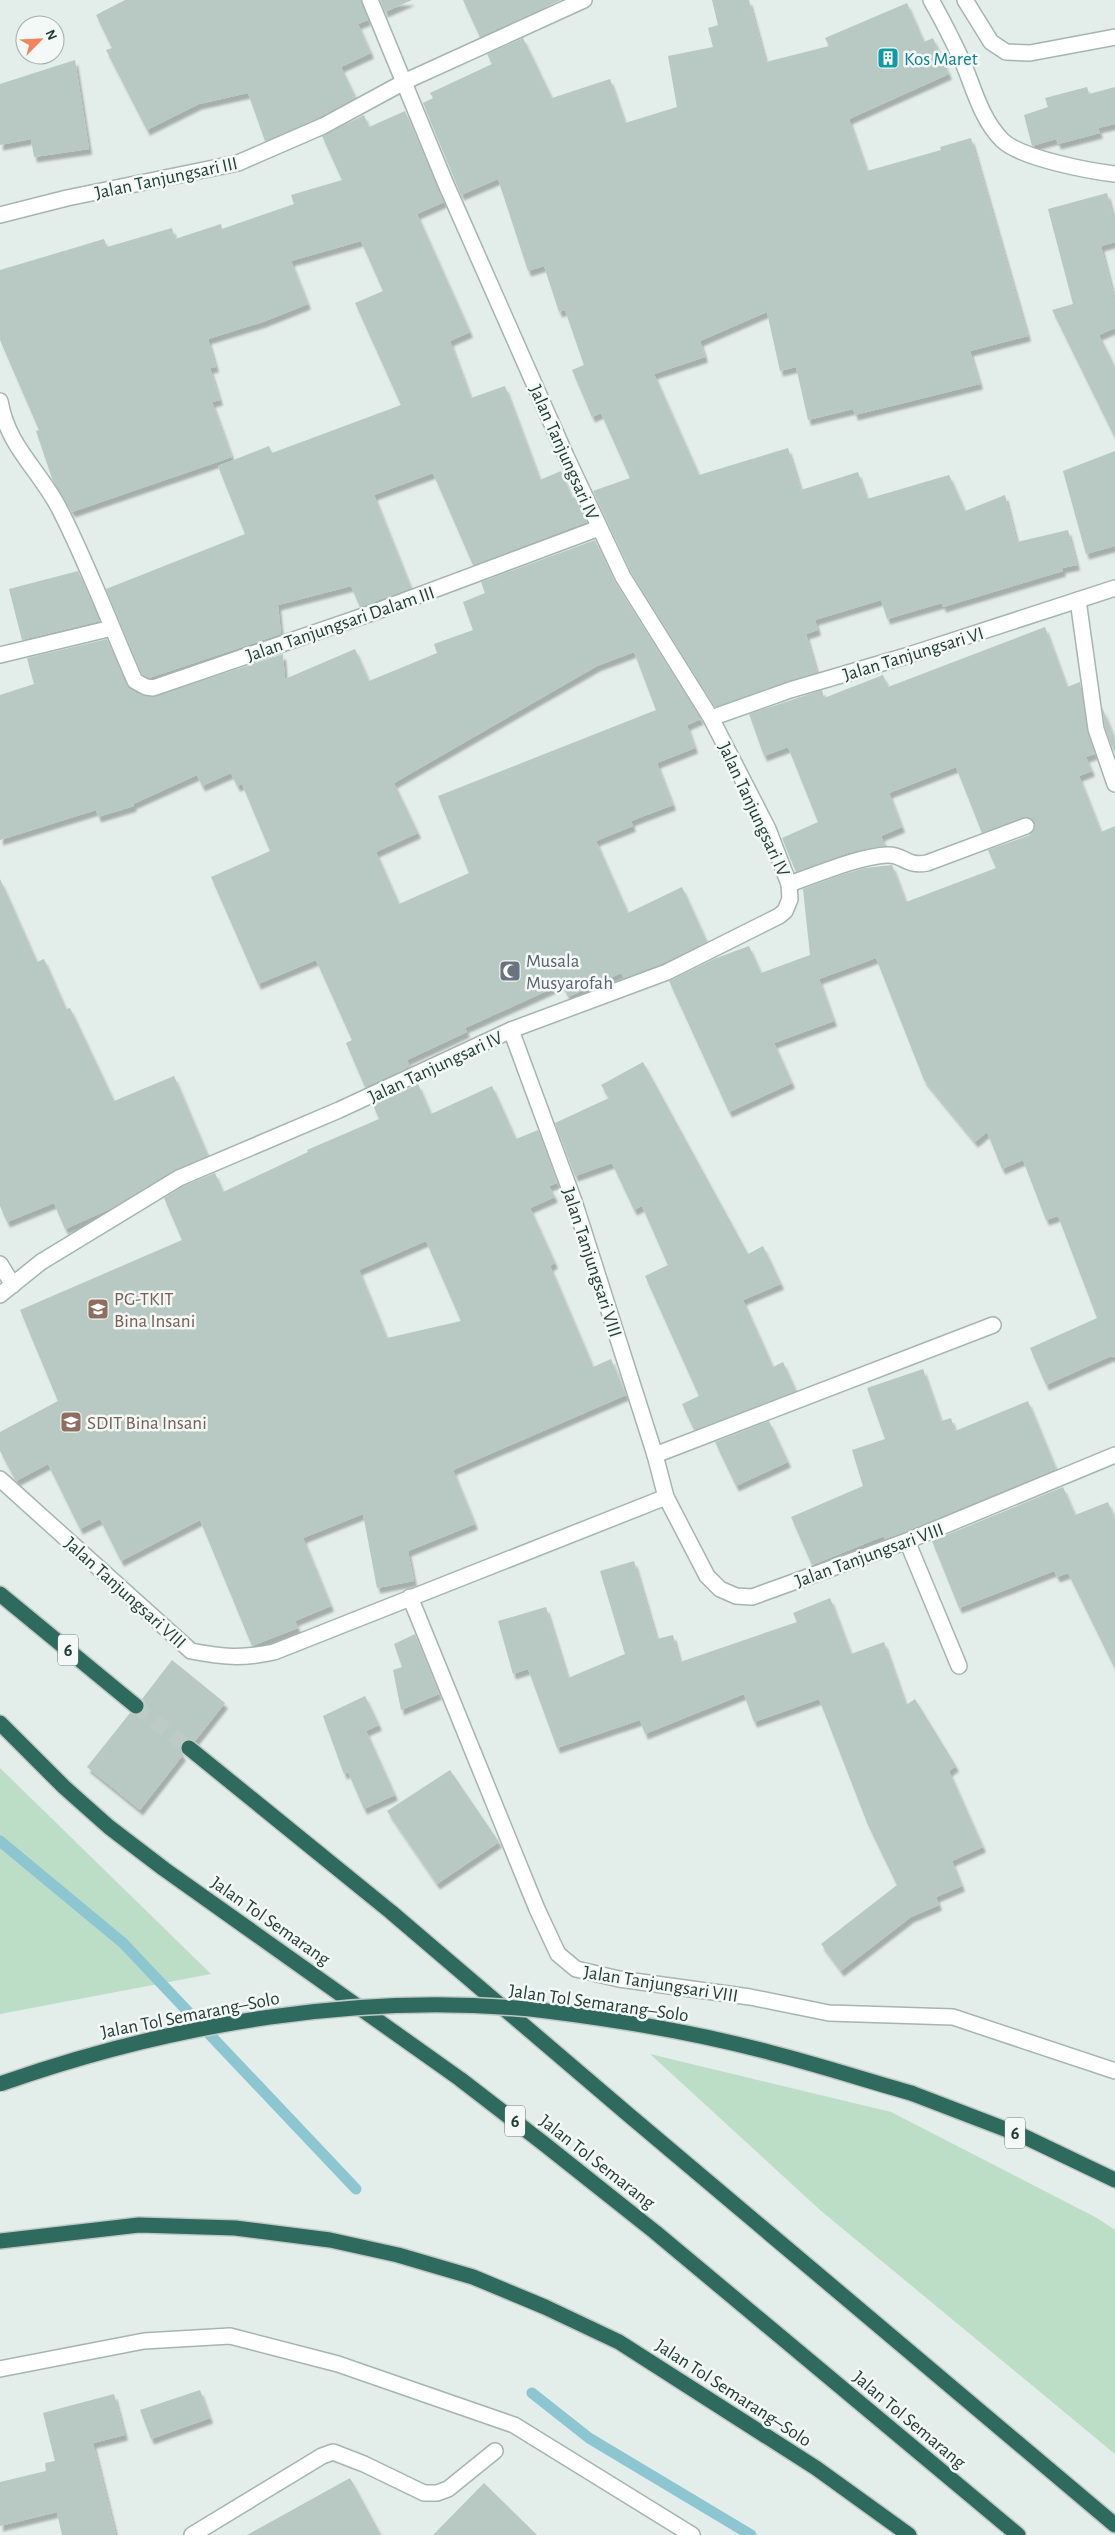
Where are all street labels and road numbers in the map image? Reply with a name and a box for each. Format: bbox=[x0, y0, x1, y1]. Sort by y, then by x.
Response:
street label: Jalan Tanjungsari III bbox=[93, 154, 239, 203]
street label: Jalan Tanjungsari IV bbox=[525, 382, 602, 523]
street label: Jalan Tanjungsari Dalam III bbox=[244, 583, 437, 666]
street label: Jalan Tanjungsari VI bbox=[841, 624, 986, 685]
street label: Jalan Tanjungsari IV bbox=[714, 740, 793, 880]
street label: Jalan Tanjungsari IV bbox=[366, 1028, 506, 1107]
street label: Jalan Tanjungsari VIII bbox=[558, 1185, 625, 1340]
street label: Jalan Tanjungsari VIII bbox=[793, 1520, 946, 1591]
street label: Jalan Tanjungsari VIII bbox=[61, 1534, 189, 1652]
road number: 6 bbox=[58, 1634, 78, 1666]
street label: Jalan Tol Semarang bbox=[207, 1873, 334, 1970]
street label: Jalan Tanjungsari VIII bbox=[582, 1963, 739, 2006]
street label: Jalan Tol Semarang–Solo bbox=[508, 1981, 690, 2026]
street label: Jalan Tol Semarang–Solo bbox=[99, 1989, 281, 2042]
road number: 6 bbox=[505, 2106, 525, 2136]
street label: Jalan Tol Semarang bbox=[536, 2111, 659, 2213]
road number: 6 bbox=[1005, 2118, 1025, 2148]
street label: Jalan Tol Semarang–Solo bbox=[652, 2336, 814, 2451]
street label: Jalan Tol Semarang bbox=[849, 2368, 970, 2473]

